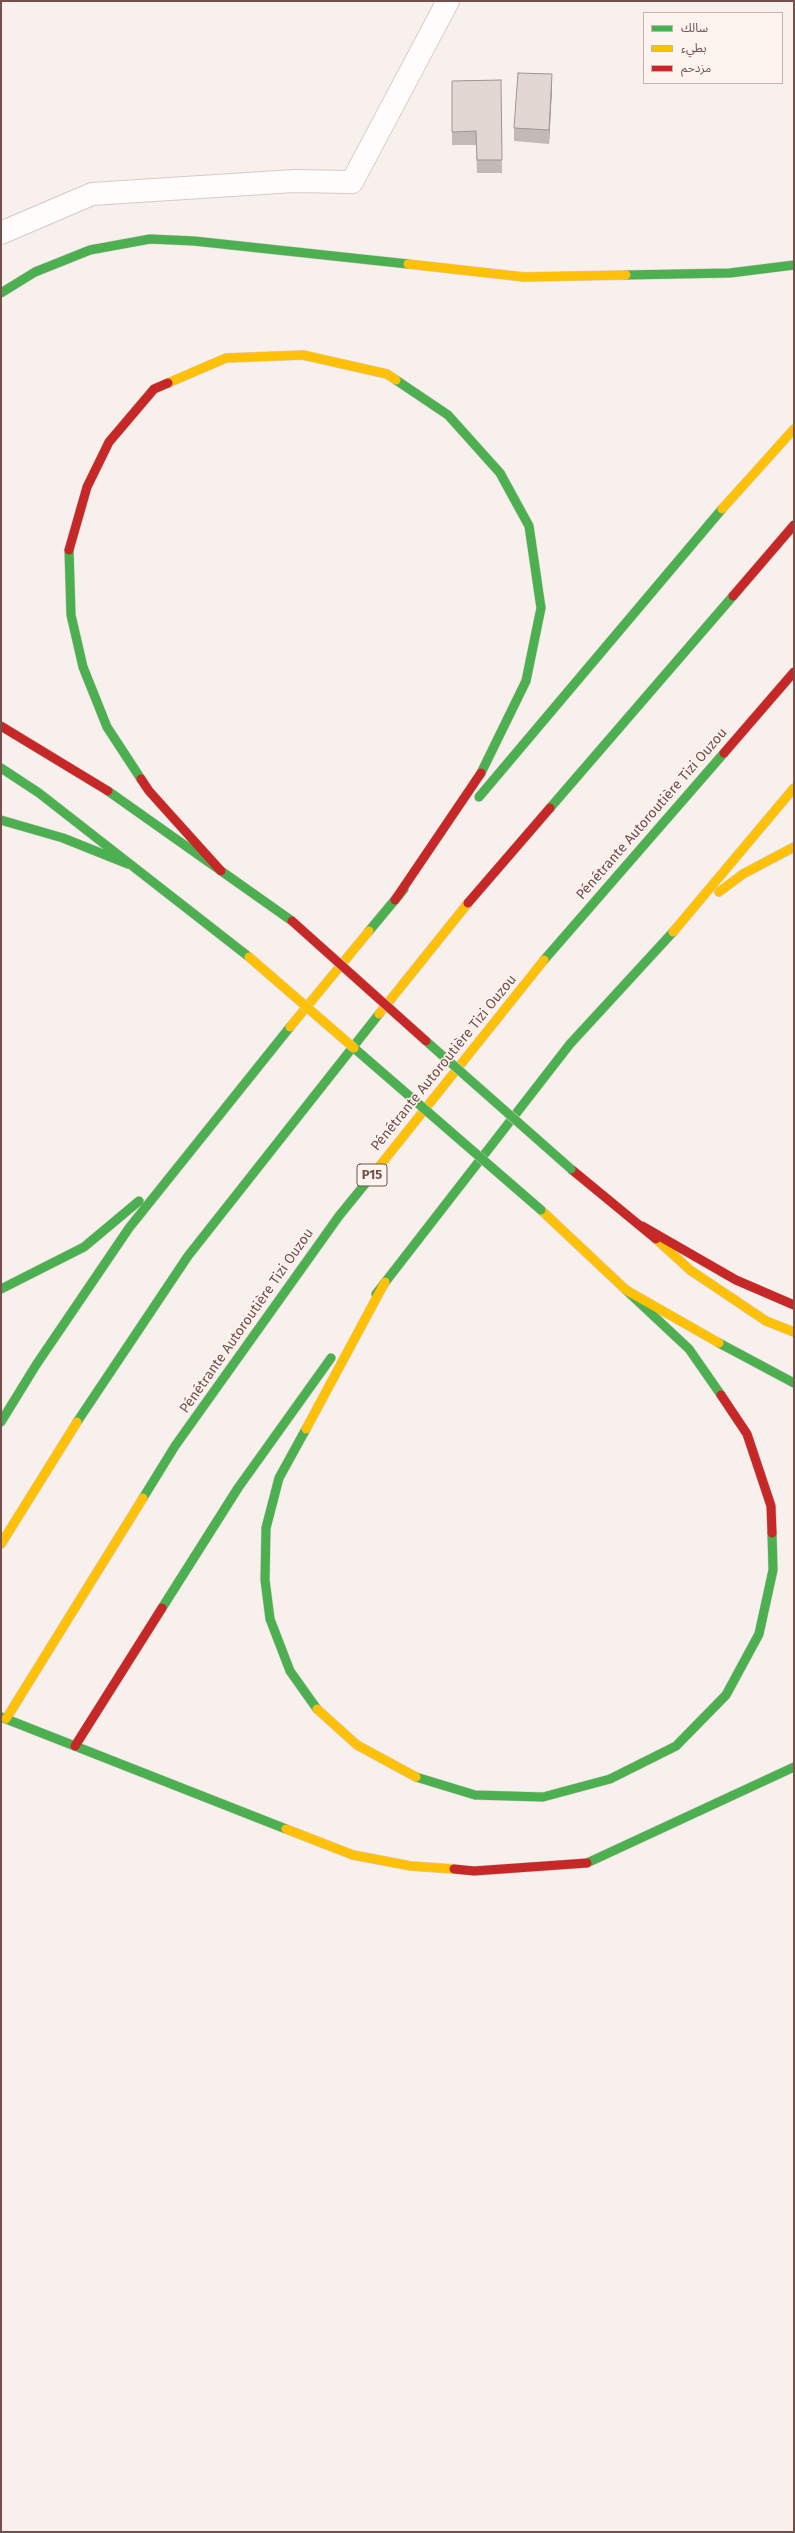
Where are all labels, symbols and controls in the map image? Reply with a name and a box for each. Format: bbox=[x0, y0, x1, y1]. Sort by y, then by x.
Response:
legend bbox=[643, 12, 783, 84]
text: سالك bbox=[681, 21, 708, 35]
text: بطيء bbox=[681, 41, 707, 55]
text: مزدحم bbox=[681, 61, 711, 75]
street label: Pénétrante Autoroutière Tizi Ouzou bbox=[573, 725, 731, 903]
street label: Pénétrante Autoroutière Tizi Ouzou bbox=[368, 972, 520, 1154]
road number: P15 bbox=[357, 1164, 387, 1186]
street label: Pénétrante Autoroutière Tizi Ouzou bbox=[177, 1225, 317, 1417]

